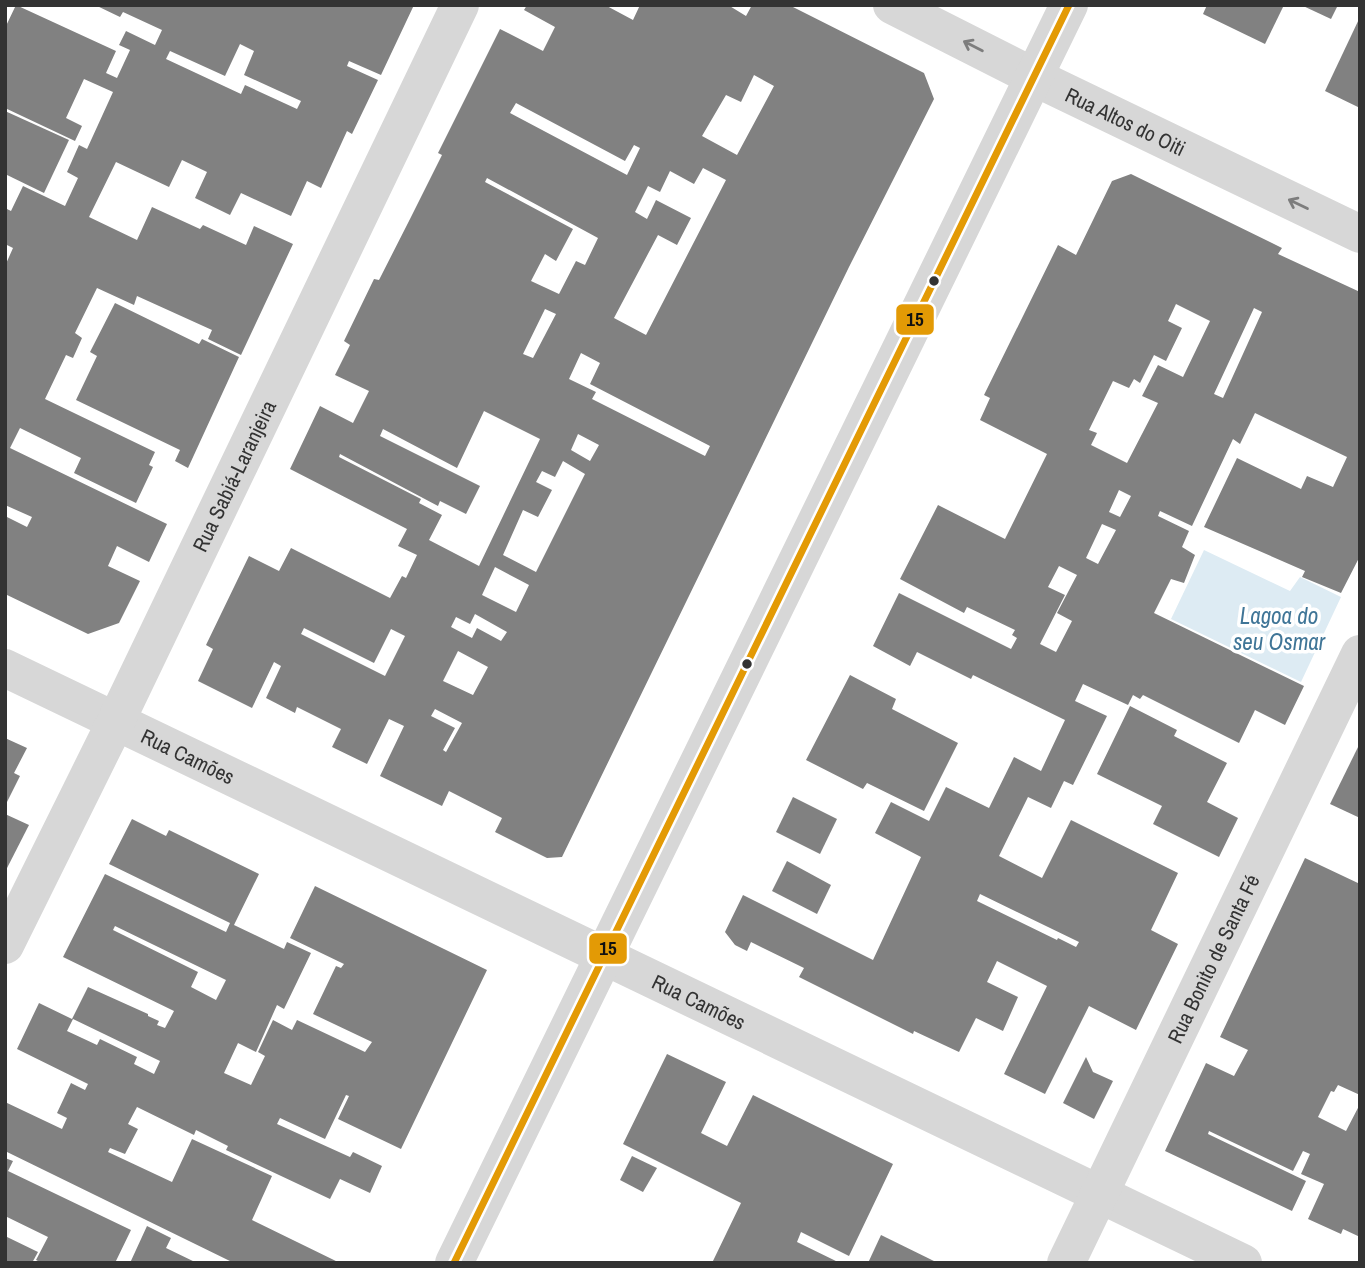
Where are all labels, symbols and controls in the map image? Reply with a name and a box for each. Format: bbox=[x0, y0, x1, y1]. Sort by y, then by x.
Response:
one-way arrow bbox=[963, 39, 984, 53]
street label: Rua Altos do Oiti bbox=[1061, 80, 1191, 163]
one-way arrow bbox=[1288, 197, 1309, 211]
unlabelled marker bbox=[927, 274, 941, 288]
line badge: 15 bbox=[895, 303, 935, 336]
text: 15 bbox=[906, 306, 924, 332]
street label: Rua Sabiá-Laranjeira bbox=[185, 395, 283, 556]
water label: Lagoa do seu Osmar bbox=[1233, 600, 1326, 657]
unlabelled marker bbox=[740, 657, 754, 671]
street label: Rua Camões bbox=[136, 721, 240, 791]
street label: Rua Bonito de Santa Fé bbox=[1160, 869, 1266, 1048]
line badge: 15 bbox=[588, 932, 628, 965]
text: 15 bbox=[599, 935, 617, 961]
street label: Rua Camões bbox=[647, 967, 751, 1036]

